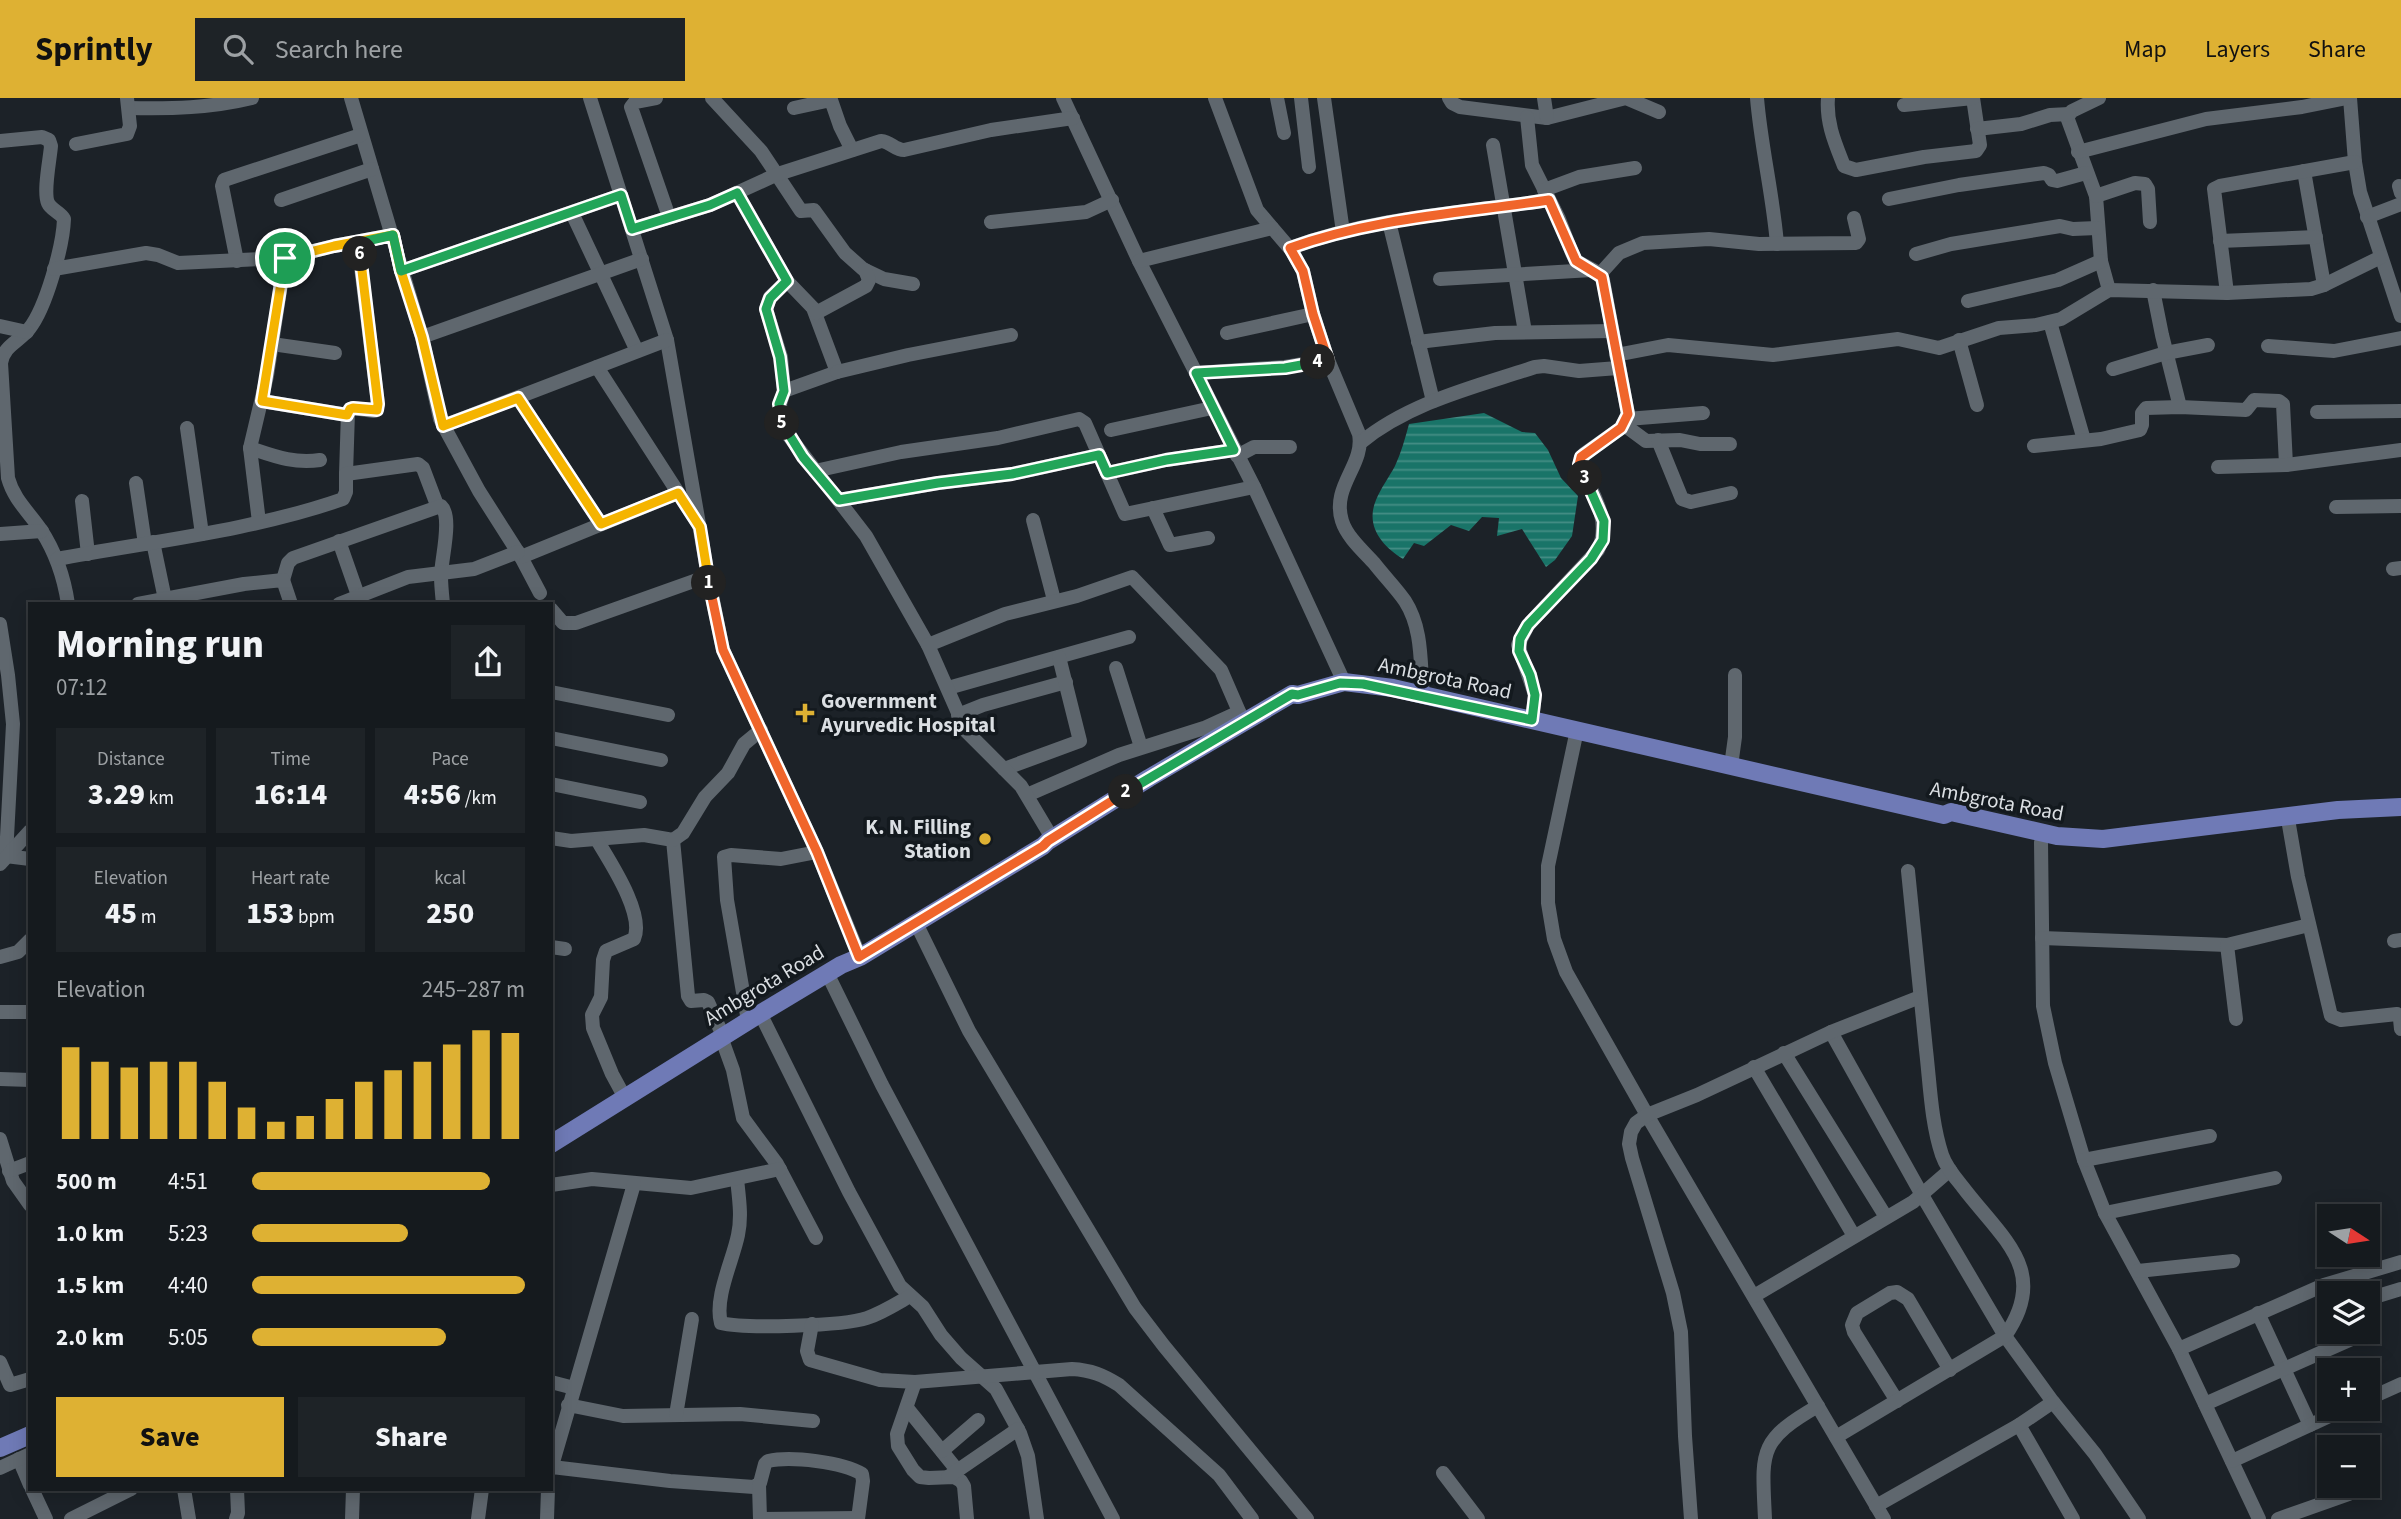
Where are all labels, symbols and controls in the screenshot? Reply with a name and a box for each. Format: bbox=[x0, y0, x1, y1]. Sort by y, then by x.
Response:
search box bbox=[195, 18, 685, 81]
text: Sprintly bbox=[35, 26, 153, 73]
icon: search bbox=[219, 30, 257, 68]
text: Search here bbox=[275, 31, 403, 68]
text: Map bbox=[2124, 32, 2167, 67]
text: Layers bbox=[2205, 32, 2270, 67]
text: Share bbox=[2308, 32, 2366, 67]
pin bbox=[255, 228, 315, 288]
pin: 6 bbox=[342, 236, 378, 272]
icon: arrive bbox=[266, 239, 304, 277]
text: 6 bbox=[354, 240, 365, 267]
pin: 4 bbox=[1300, 344, 1336, 380]
text: 4 bbox=[1312, 348, 1323, 375]
pin: 5 bbox=[764, 406, 800, 440]
text: 5 bbox=[776, 409, 787, 436]
pin: 3 bbox=[1568, 460, 1602, 496]
text: 3 bbox=[1579, 464, 1590, 491]
pin: 1 bbox=[692, 566, 726, 601]
text: 1 bbox=[703, 569, 714, 596]
text: Morning run bbox=[56, 618, 264, 672]
button: share bbox=[451, 625, 525, 699]
street label: Ambgrota Road bbox=[1376, 649, 1514, 707]
text: 07:12 bbox=[56, 671, 107, 704]
place label: Government Ayurvedic Hospital bbox=[820, 686, 995, 740]
marker: Government Ayurvedic Hospital bbox=[795, 703, 815, 723]
text: Distance bbox=[97, 746, 165, 773]
text: Time bbox=[270, 746, 311, 773]
text: Pace bbox=[432, 746, 469, 773]
text: 3.29 bbox=[88, 773, 145, 816]
text: 16:14 bbox=[254, 773, 327, 816]
text: 4:56 bbox=[404, 773, 461, 816]
street label: Ambgrota Road bbox=[1928, 773, 2066, 829]
pin: 2 bbox=[1108, 774, 1144, 810]
text: 2 bbox=[1120, 778, 1131, 805]
text: km bbox=[145, 785, 174, 812]
text: /km bbox=[461, 785, 497, 812]
place label: K. N. Filling Station bbox=[865, 812, 971, 866]
marker: K. N. Filling Station bbox=[977, 831, 993, 847]
text: Elevation bbox=[94, 865, 168, 892]
text: Heart rate bbox=[251, 865, 330, 892]
text: kcal bbox=[434, 865, 466, 892]
text: 45 bbox=[105, 892, 137, 935]
text: 153 bbox=[246, 892, 294, 935]
text: 250 bbox=[426, 892, 474, 935]
text: m bbox=[137, 904, 157, 931]
text: bpm bbox=[294, 904, 335, 931]
street label: Ambgrota Road bbox=[698, 937, 830, 1033]
text: Elevation bbox=[56, 973, 146, 1006]
text: 245–287 m bbox=[422, 973, 525, 1006]
text: 500 m bbox=[56, 1165, 117, 1198]
text: 4:51 bbox=[168, 1165, 208, 1198]
north arrow bbox=[2317, 1204, 2380, 1267]
map controls bbox=[2317, 1204, 2380, 1498]
text: 1.0 km bbox=[56, 1217, 124, 1250]
text: 5:23 bbox=[168, 1217, 208, 1250]
text: 1.5 km bbox=[56, 1269, 124, 1302]
text: 4:40 bbox=[168, 1269, 208, 1302]
button: layers bbox=[2317, 1281, 2380, 1344]
text: 2.0 km bbox=[56, 1321, 124, 1354]
text: 5:05 bbox=[168, 1321, 208, 1354]
button: + bbox=[2317, 1358, 2380, 1421]
button: Save bbox=[56, 1397, 284, 1477]
button: Share bbox=[298, 1397, 525, 1477]
button: − bbox=[2317, 1435, 2380, 1498]

